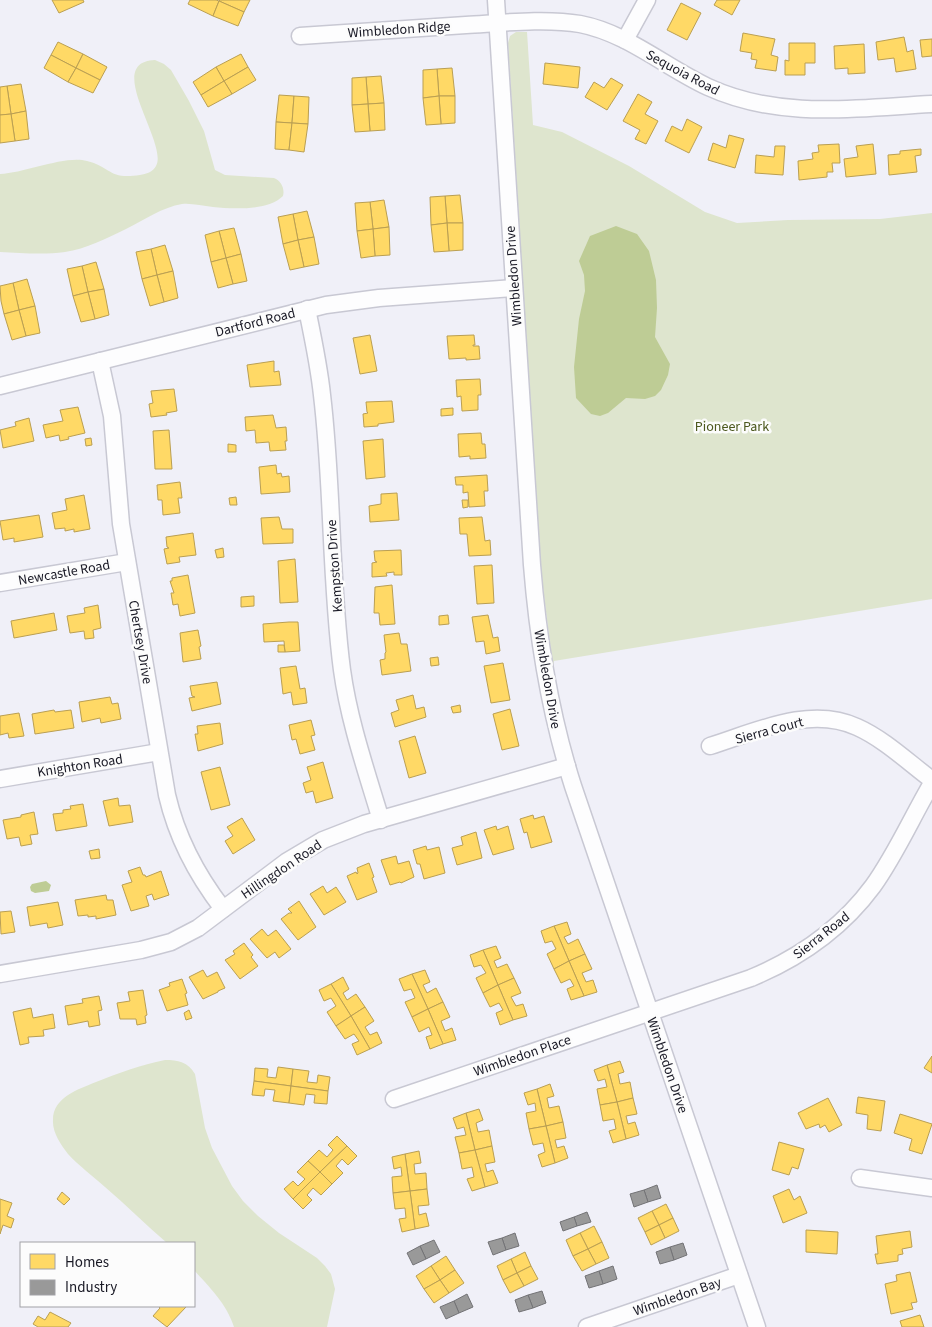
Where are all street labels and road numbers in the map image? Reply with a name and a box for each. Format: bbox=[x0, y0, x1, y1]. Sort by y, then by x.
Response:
street label: Wimbledon Ridge bbox=[347, 16, 451, 44]
street label: Sequoia Road bbox=[642, 45, 723, 101]
street label: Wimbledon Drive bbox=[501, 225, 527, 327]
street label: Dartford Road bbox=[213, 303, 297, 343]
street label: Kempston Drive bbox=[322, 519, 348, 613]
street label: Newcastle Road bbox=[17, 555, 112, 591]
street label: Chertsey Drive bbox=[123, 599, 157, 686]
street label: Wimbledon Drive bbox=[528, 628, 566, 730]
street label: Sierra Court bbox=[733, 712, 806, 750]
street label: Knighton Road bbox=[36, 749, 124, 783]
street label: Hillingdon Road bbox=[237, 835, 326, 904]
street label: Sierra Road bbox=[789, 907, 854, 964]
street label: Wimbledon Drive bbox=[641, 1015, 693, 1116]
street label: Wimbledon Place bbox=[471, 1030, 574, 1082]
street label: Wimbledon Bay bbox=[631, 1272, 724, 1321]

